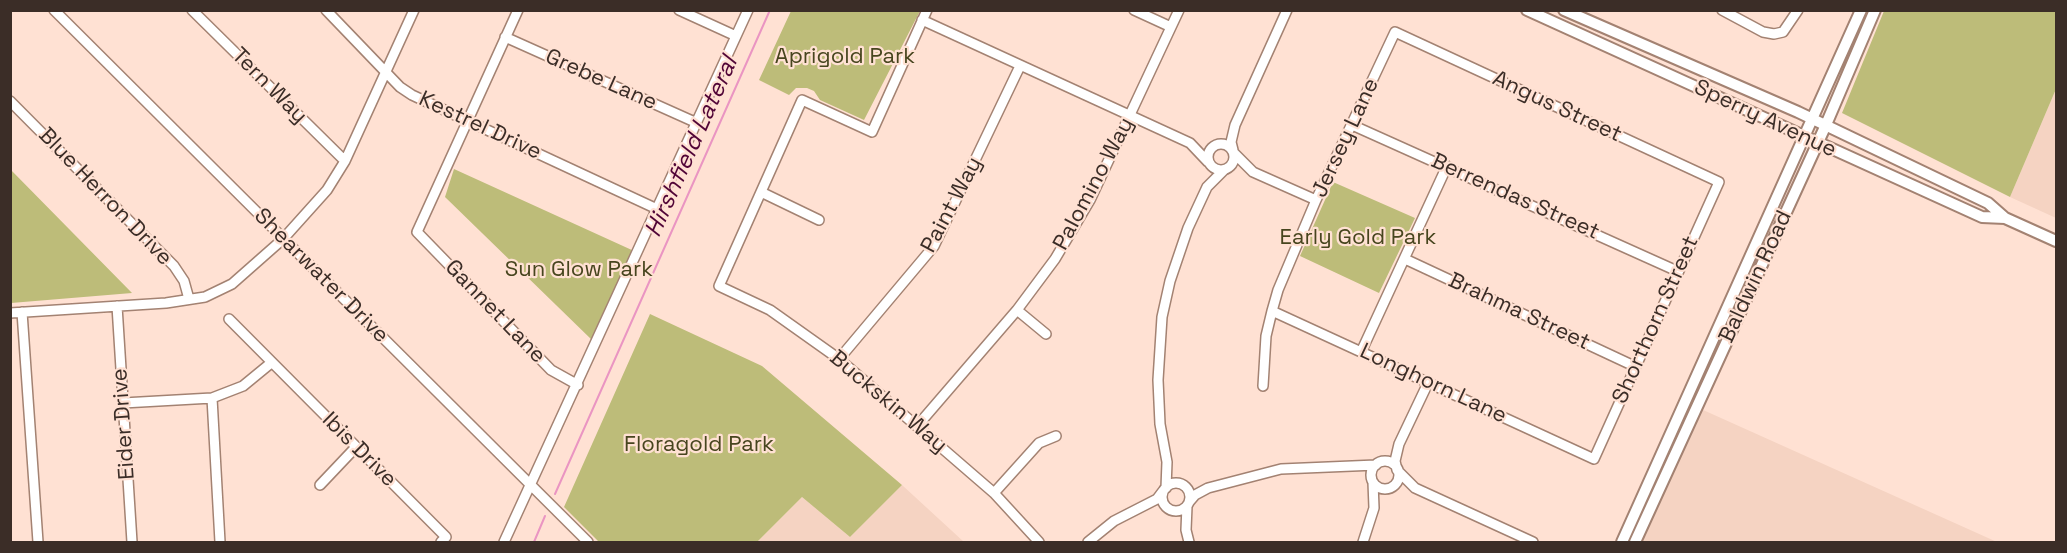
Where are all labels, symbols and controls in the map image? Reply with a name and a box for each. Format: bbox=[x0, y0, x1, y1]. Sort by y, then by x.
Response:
street label: Tern Way bbox=[226, 43, 312, 129]
street label: Grebe Lane bbox=[541, 44, 661, 116]
park label: Aprigold Park bbox=[775, 44, 915, 70]
water label: Hirshfield Lateral bbox=[639, 52, 745, 242]
street label: Angus Street bbox=[1488, 66, 1626, 148]
street label: Jersey Lane bbox=[1307, 74, 1385, 202]
street label: Sperry Avenue bbox=[1690, 74, 1840, 164]
street label: Kestrel Drive bbox=[415, 86, 545, 166]
street label: Palomino Way bbox=[1048, 113, 1140, 255]
street label: Blue Herron Drive bbox=[33, 123, 177, 271]
street label: Berrendas Street bbox=[1427, 148, 1603, 246]
street label: Paint Way bbox=[916, 153, 988, 257]
street label: Shearwater Drive bbox=[248, 203, 394, 349]
street label: Baldwin Road bbox=[1714, 207, 1798, 347]
park label: Early Gold Park bbox=[1280, 225, 1436, 251]
street label: Shorthorn Street bbox=[1607, 232, 1705, 408]
street label: Gannet Lane bbox=[439, 255, 551, 369]
park label: Sun Glow Park bbox=[505, 257, 653, 283]
street label: Brahma Street bbox=[1444, 268, 1594, 356]
street label: Longhorn Lane bbox=[1355, 338, 1511, 430]
street label: Buckskin Way bbox=[824, 345, 952, 459]
street label: Eider Drive bbox=[107, 367, 141, 481]
street label: Ibis Drive bbox=[316, 407, 402, 493]
park label: Floragold Park bbox=[624, 432, 774, 458]

